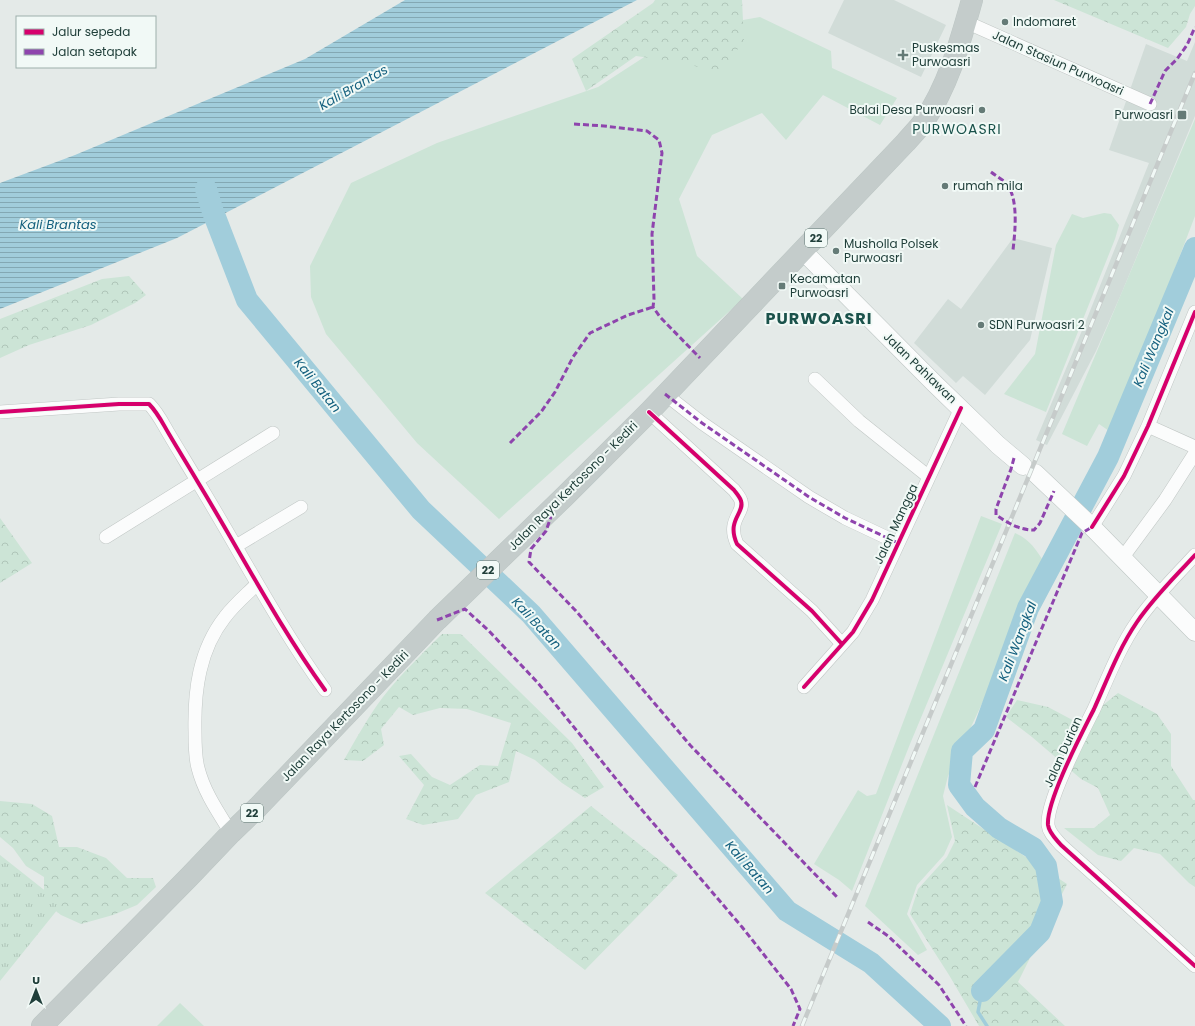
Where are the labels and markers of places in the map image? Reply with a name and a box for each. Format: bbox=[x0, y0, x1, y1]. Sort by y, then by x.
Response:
place label: Indomaret bbox=[1013, 13, 1076, 30]
marker: Indomaret bbox=[1000, 17, 1010, 27]
place label: Puskesmas Purwoasri bbox=[912, 39, 980, 70]
marker: Puskesmas Purwoasri bbox=[897, 49, 909, 61]
place label: Balai Desa Purwoasri bbox=[849, 101, 974, 118]
marker: Balai Desa Purwoasri bbox=[977, 105, 987, 115]
place label: Purwoasri bbox=[1115, 106, 1173, 123]
marker: Purwoasri bbox=[1176, 109, 1188, 121]
place label: rumah mila bbox=[953, 177, 1023, 194]
marker: rumah mila bbox=[940, 181, 950, 191]
place label: Musholla Polsek Purwoasri bbox=[844, 235, 939, 266]
marker: Musholla Polsek Purwoasri bbox=[831, 246, 841, 256]
place label: Kecamatan Purwoasri bbox=[790, 270, 861, 301]
marker: Kecamatan Purwoasri bbox=[777, 281, 787, 291]
place label: SDN Purwoasri 2 bbox=[989, 316, 1085, 333]
marker: SDN Purwoasri 2 bbox=[976, 320, 986, 330]

